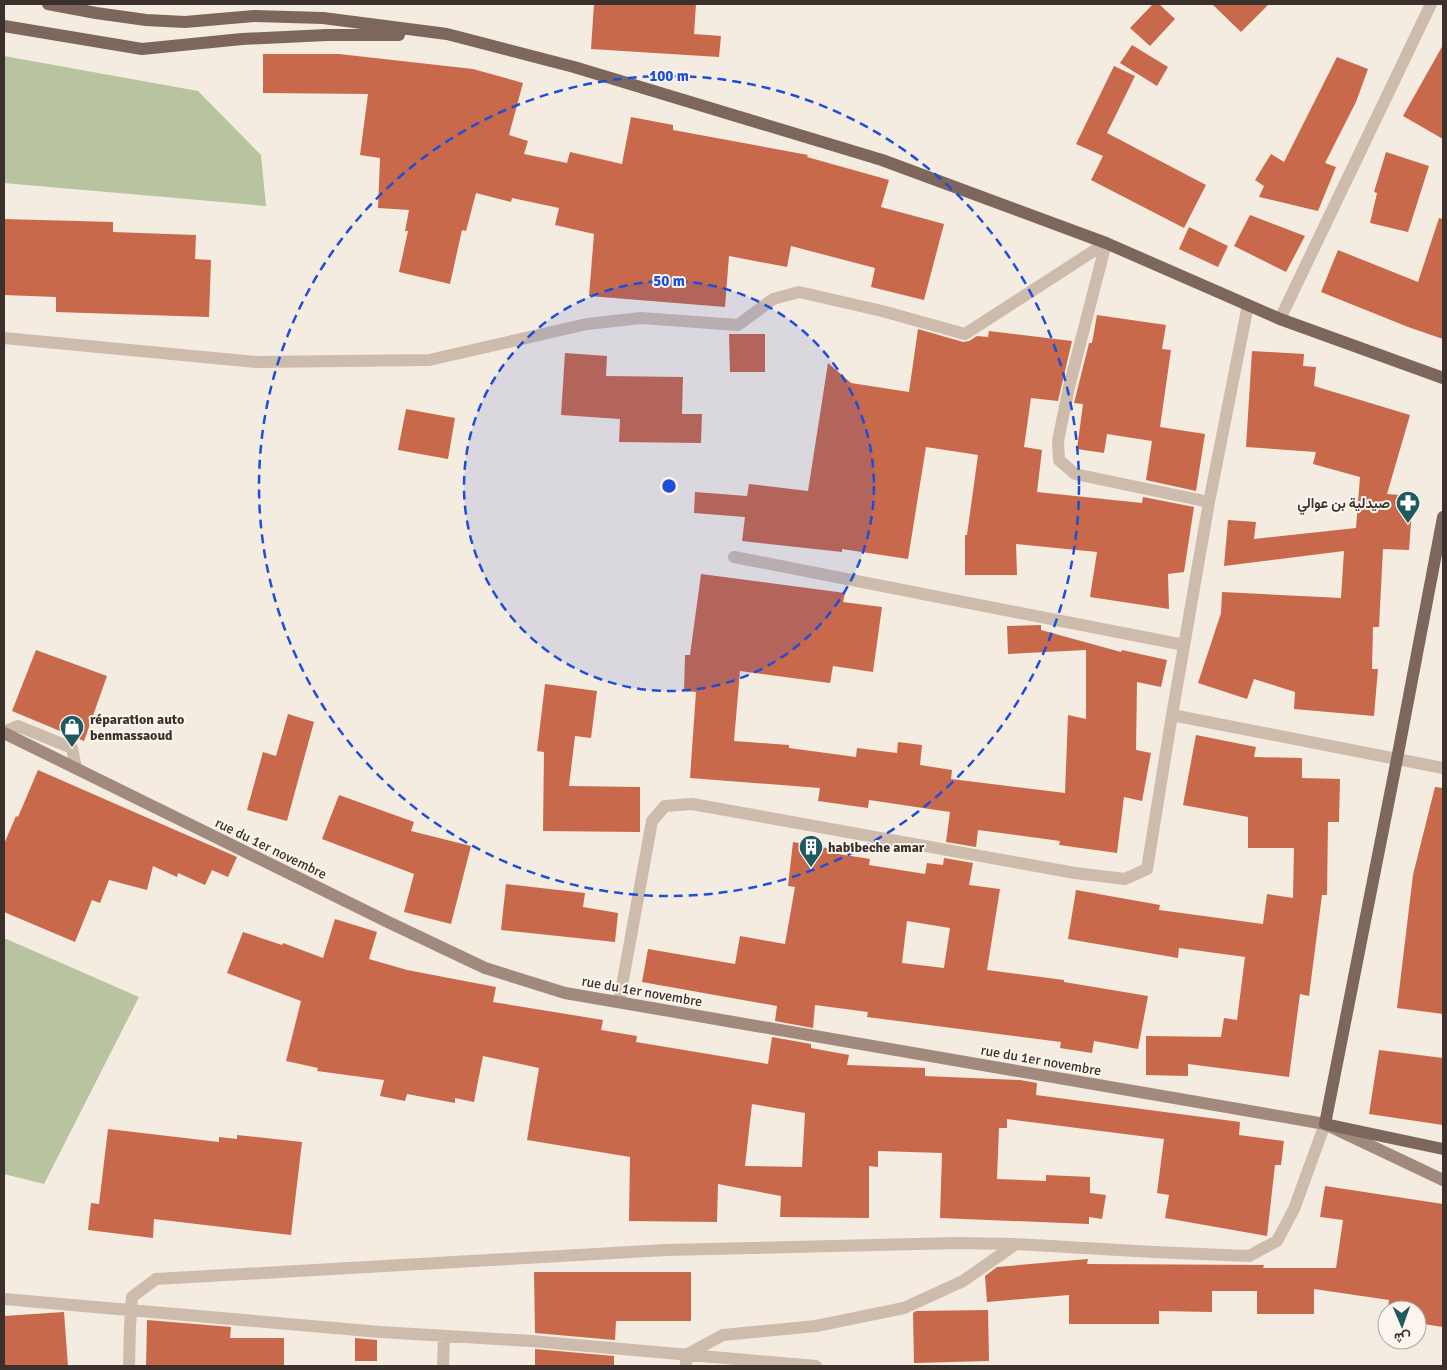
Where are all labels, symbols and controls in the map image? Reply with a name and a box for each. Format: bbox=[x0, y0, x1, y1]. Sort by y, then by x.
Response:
text: 100 m bbox=[649, 67, 689, 85]
text: 50 m bbox=[653, 272, 685, 290]
centre of rings bbox=[660, 477, 678, 495]
pharmacy icon: صيدلية بن عوالي bbox=[1395, 490, 1421, 524]
place label: صيدلية بن عوالي bbox=[1297, 495, 1390, 515]
place label: réparation auto benmassaoud bbox=[90, 711, 184, 744]
shop icon: réparation auto benmassaoud bbox=[59, 714, 85, 748]
street label: rue du 1er novembre bbox=[212, 814, 329, 883]
building icon: habibeche amar bbox=[798, 834, 824, 868]
place label: habibeche amar bbox=[828, 839, 925, 856]
street label: rue du 1er novembre bbox=[580, 973, 704, 1010]
street label: rue du 1er novembre bbox=[979, 1042, 1103, 1079]
north arrow bbox=[1377, 1300, 1427, 1350]
text: ش bbox=[1394, 1329, 1411, 1346]

